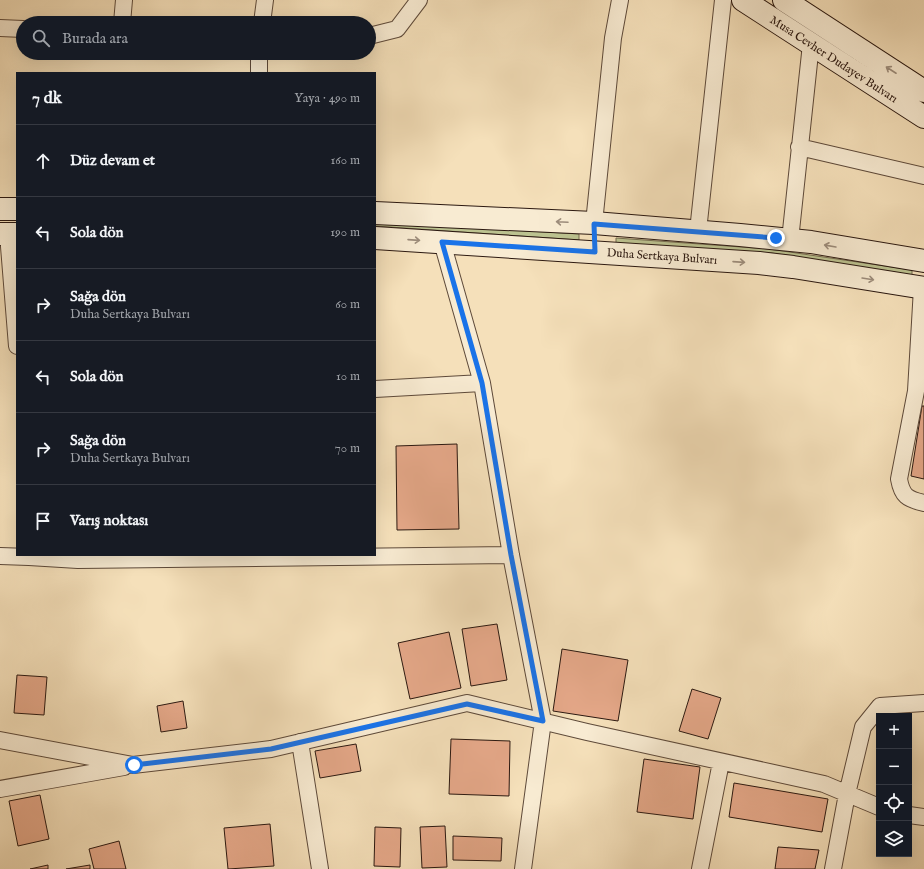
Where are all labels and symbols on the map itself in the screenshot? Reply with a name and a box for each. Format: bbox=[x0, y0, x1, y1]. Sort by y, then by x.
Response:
street label: Musa Cevher Dudayev Bulvarı bbox=[767, 12, 901, 106]
one-way arrow bbox=[885, 65, 897, 73]
one-way arrow bbox=[555, 218, 568, 225]
route end bbox=[767, 229, 785, 247]
one-way arrow bbox=[407, 237, 420, 244]
one-way arrow bbox=[824, 242, 837, 250]
street label: Duha Sertkaya Bulvarı bbox=[606, 245, 718, 268]
one-way arrow bbox=[732, 258, 745, 265]
one-way arrow bbox=[861, 275, 874, 283]
route start bbox=[125, 756, 143, 774]

